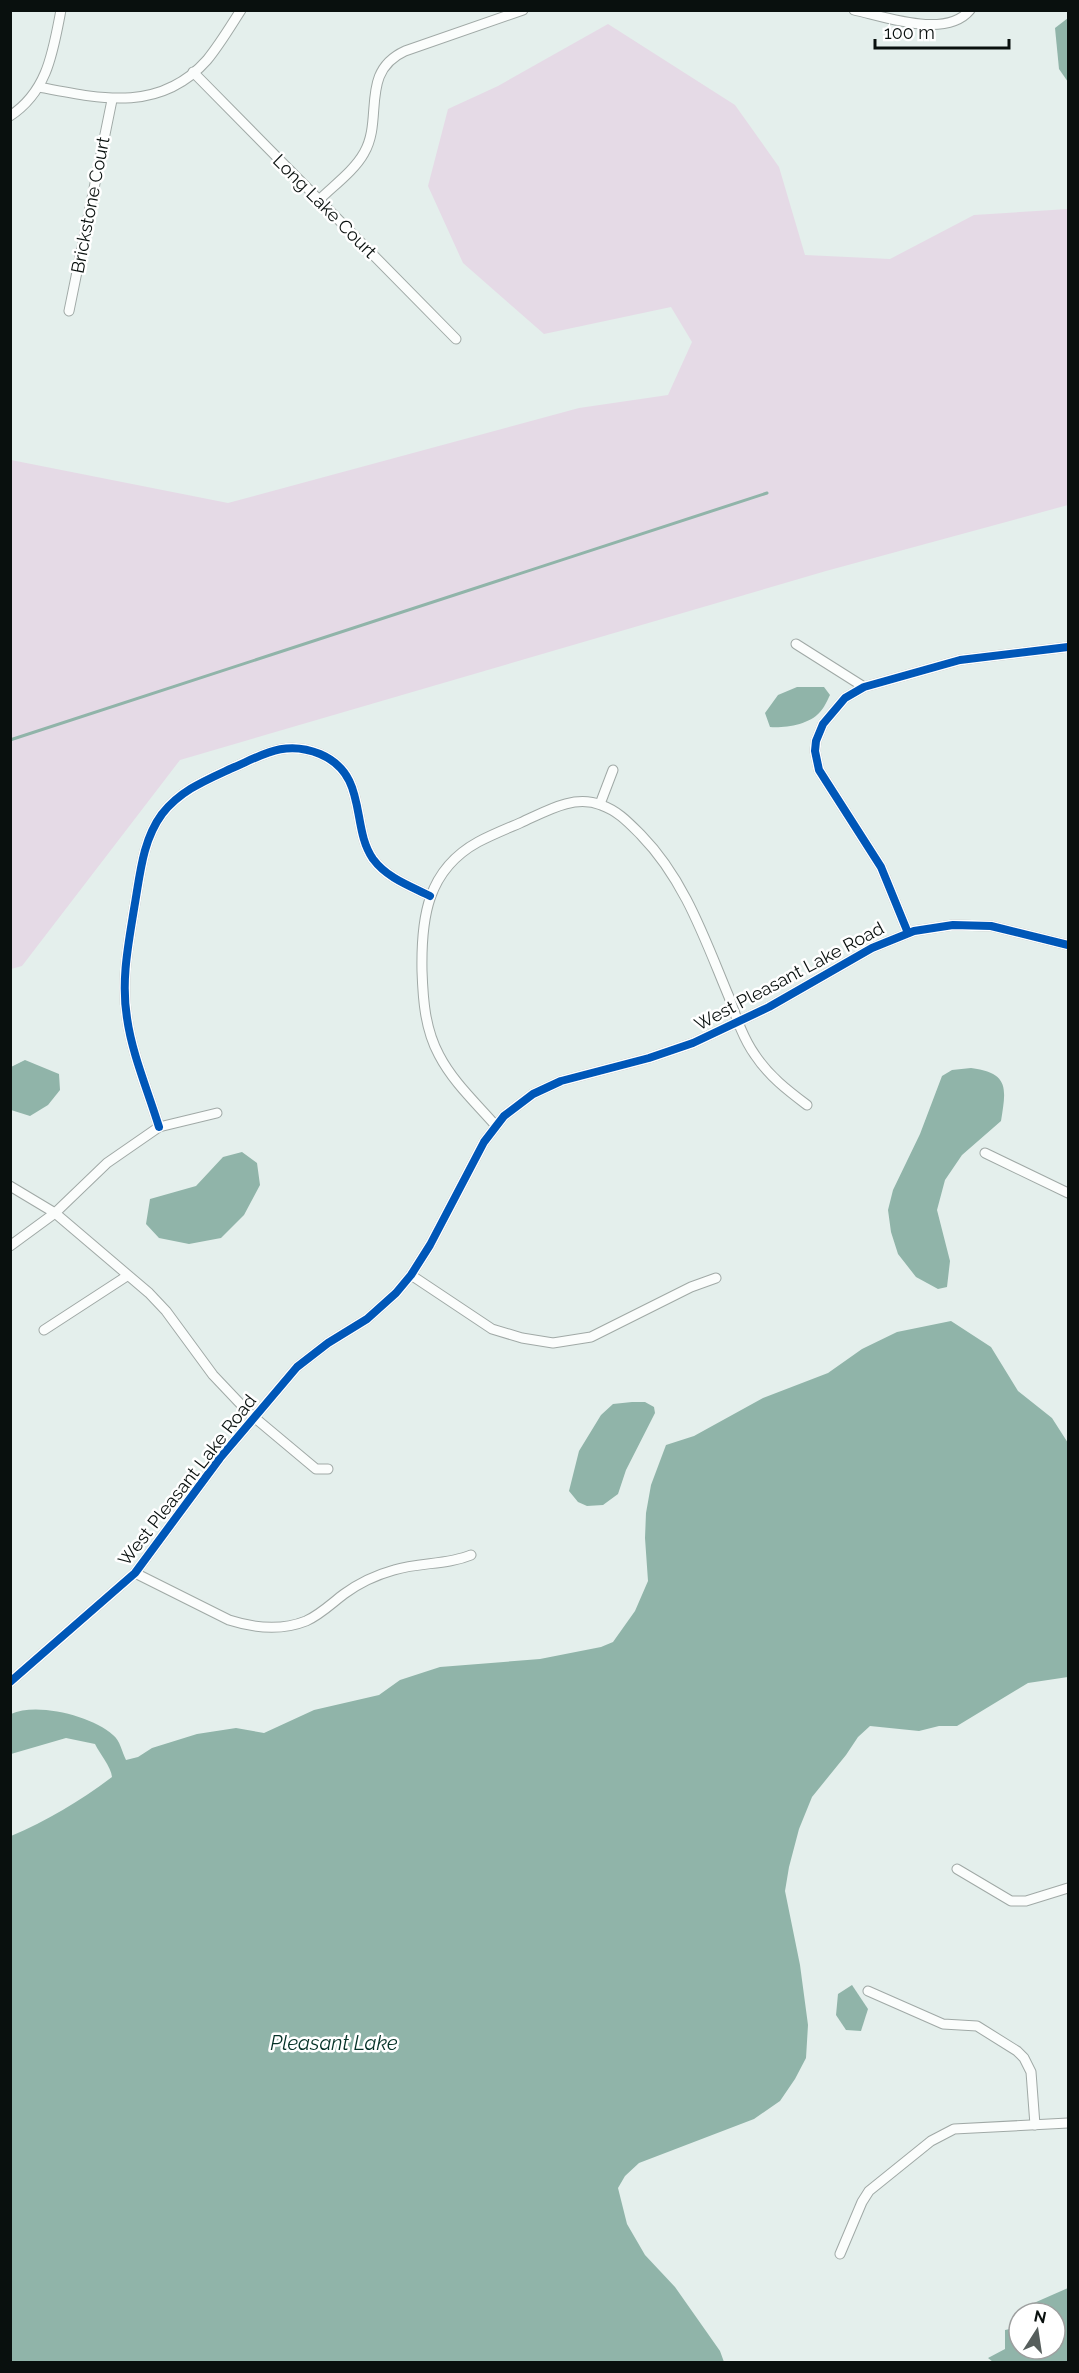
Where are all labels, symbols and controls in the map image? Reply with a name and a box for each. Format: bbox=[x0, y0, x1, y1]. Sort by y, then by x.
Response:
scale bar bbox=[875, 12, 1008, 50]
text: 100 m bbox=[884, 22, 935, 43]
street label: Brickstone Court bbox=[66, 135, 114, 275]
street label: Long Lake Court bbox=[269, 150, 381, 262]
street label: West Pleasant Lake Road bbox=[691, 917, 887, 1035]
street label: West Pleasant Lake Road bbox=[114, 1390, 260, 1570]
water label: Pleasant Lake bbox=[270, 2031, 398, 2055]
north arrow bbox=[1007, 2301, 1067, 2361]
text: N bbox=[1032, 2306, 1048, 2327]

